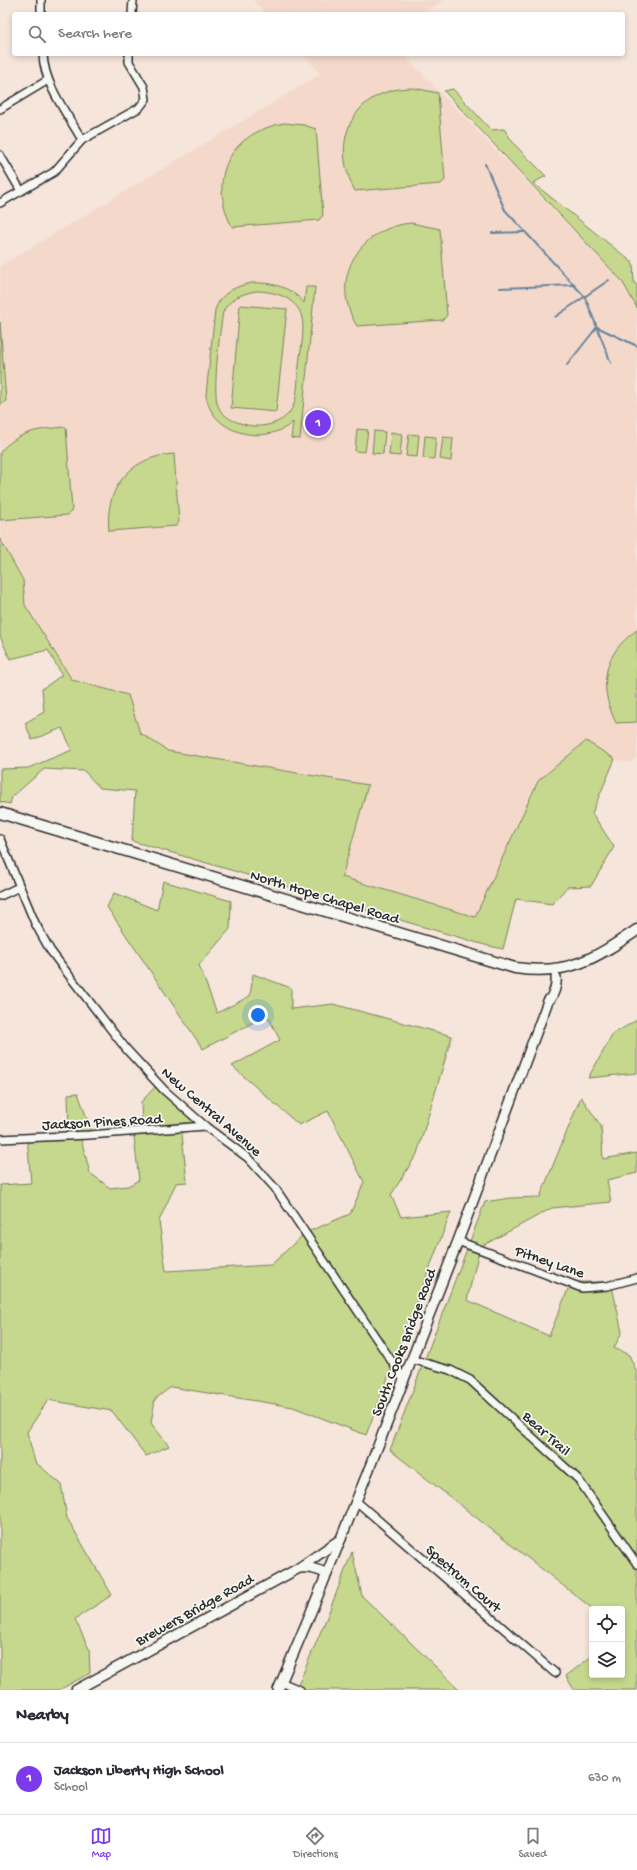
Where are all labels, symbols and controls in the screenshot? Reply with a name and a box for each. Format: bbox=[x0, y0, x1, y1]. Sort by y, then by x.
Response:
search box bbox=[12, 12, 625, 56]
icon: search bbox=[26, 23, 48, 45]
text: Search here bbox=[58, 25, 132, 43]
pin: 1 bbox=[305, 408, 331, 438]
street label: North Hope Chapel Road bbox=[248, 867, 402, 930]
your location bbox=[248, 1005, 268, 1025]
street label: New Central Avenue bbox=[157, 1064, 265, 1161]
street label: Jackson Pines Road bbox=[42, 1111, 164, 1135]
street label: Pitney Lane bbox=[511, 1242, 587, 1283]
street label: South Cooks Bridge Road bbox=[368, 1265, 442, 1419]
street label: Bear Trail bbox=[517, 1408, 573, 1461]
street label: Spectrum Court bbox=[421, 1542, 506, 1618]
street label: Brewers Bridge Road bbox=[132, 1570, 258, 1651]
map controls bbox=[589, 1606, 625, 1678]
button: locate bbox=[589, 1606, 625, 1642]
button: layers bbox=[589, 1642, 625, 1678]
text: Nearby bbox=[16, 1706, 69, 1726]
text: Jackson Liberty High School bbox=[54, 1762, 224, 1780]
text: 1 bbox=[26, 1771, 32, 1786]
text: 630 m bbox=[588, 1771, 621, 1786]
text: School bbox=[54, 1780, 88, 1795]
tab: Map bbox=[90, 1825, 112, 1861]
tab: Directions bbox=[293, 1825, 338, 1861]
tab: Saved bbox=[518, 1825, 547, 1861]

